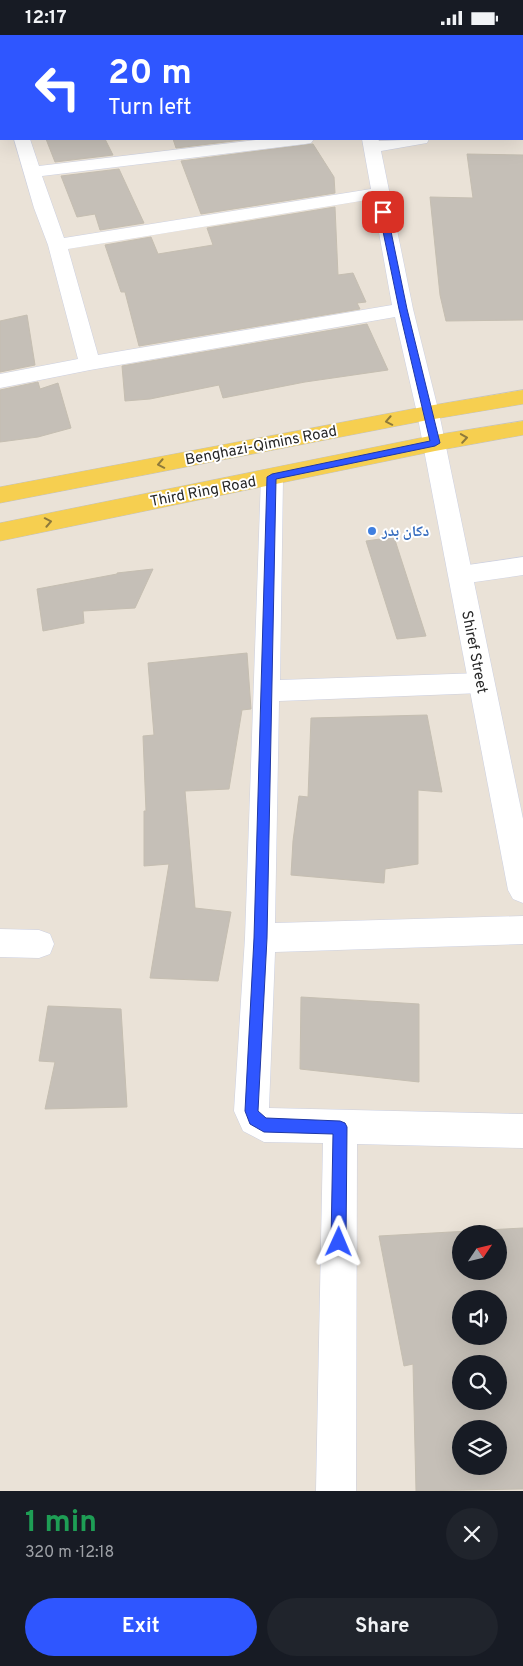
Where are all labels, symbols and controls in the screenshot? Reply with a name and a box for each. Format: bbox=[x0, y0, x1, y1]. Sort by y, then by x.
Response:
text: 12:17 bbox=[25, 6, 67, 30]
text: 20 m bbox=[108, 52, 192, 96]
icon: left bbox=[25, 55, 90, 120]
text: Turn left bbox=[108, 95, 191, 122]
pin bbox=[362, 191, 404, 233]
icon: arrive bbox=[369, 198, 397, 226]
one-way arrow bbox=[384, 415, 393, 425]
street label: Benghazi-Qimins Road bbox=[184, 422, 339, 470]
one-way arrow bbox=[460, 433, 469, 443]
one-way arrow bbox=[156, 459, 165, 469]
street label: Third Ring Road bbox=[149, 473, 258, 512]
one-way arrow bbox=[43, 518, 52, 528]
place label: دكان بدر bbox=[381, 523, 429, 542]
marker: دكان بدر bbox=[366, 525, 378, 537]
street label: Shiref Street bbox=[456, 609, 491, 695]
position arrow bbox=[312, 1215, 364, 1267]
north arrow bbox=[452, 1225, 508, 1280]
map controls bbox=[452, 1225, 507, 1475]
button: sound bbox=[452, 1290, 507, 1345]
button: search bbox=[452, 1355, 507, 1410]
button: layers bbox=[452, 1420, 507, 1475]
text: 1 min bbox=[25, 1505, 97, 1542]
button: close bbox=[446, 1508, 498, 1560]
text: 320 m · 12:18 bbox=[25, 1543, 114, 1563]
button: Exit bbox=[25, 1598, 257, 1656]
button: Share bbox=[267, 1598, 498, 1656]

